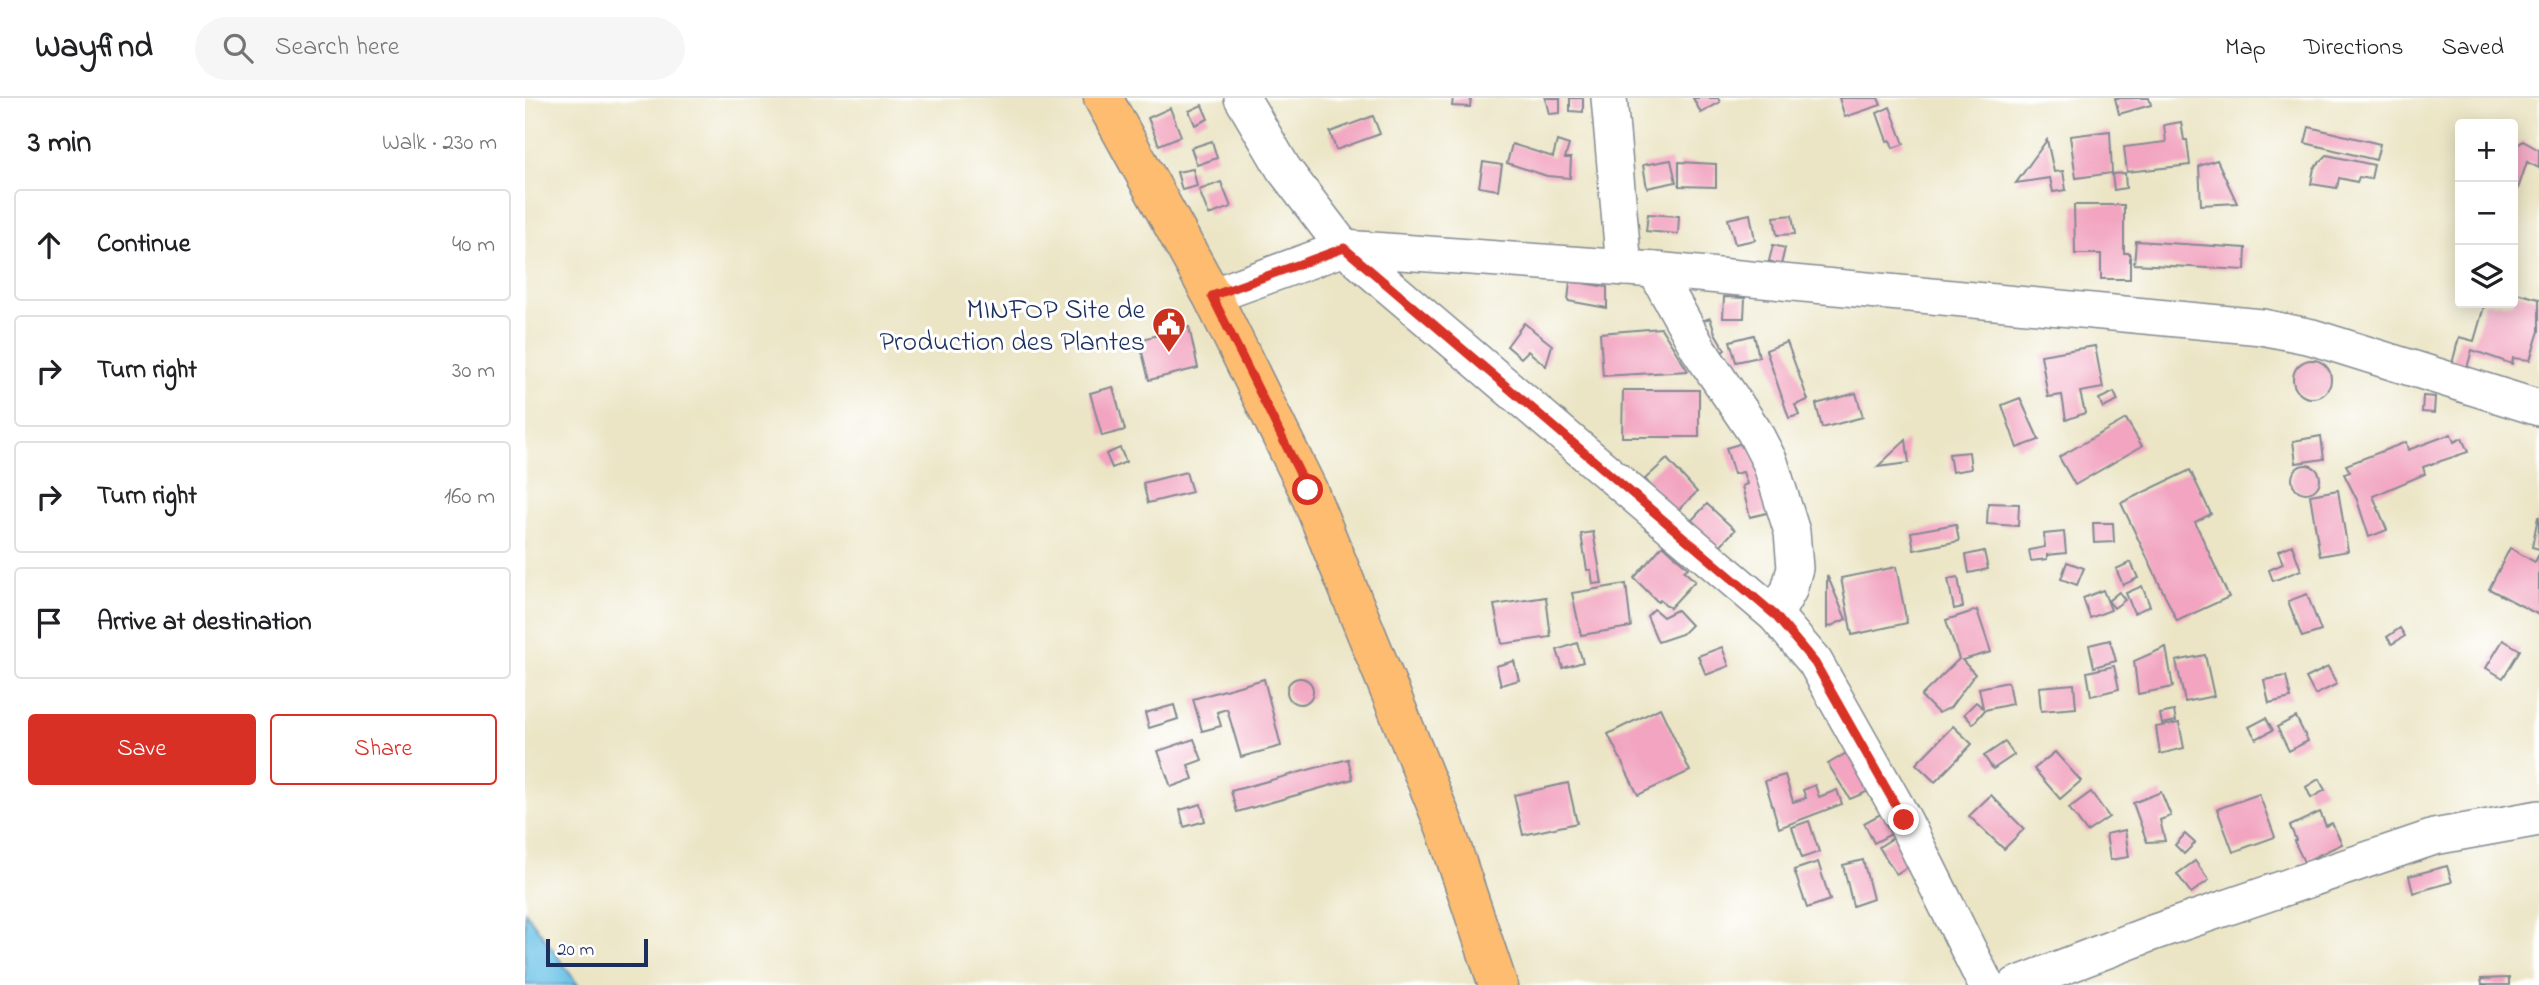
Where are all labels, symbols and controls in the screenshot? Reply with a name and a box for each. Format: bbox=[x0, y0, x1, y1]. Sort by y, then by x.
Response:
search box bbox=[195, 17, 685, 80]
text: Wayfind bbox=[35, 24, 153, 72]
icon: search bbox=[219, 29, 257, 67]
text: Search here bbox=[275, 29, 399, 67]
text: Map bbox=[2225, 31, 2266, 66]
text: Directions bbox=[2304, 31, 2403, 66]
text: Saved bbox=[2441, 31, 2504, 66]
map controls bbox=[2455, 119, 2518, 308]
button: + bbox=[2455, 119, 2518, 182]
text: 3 min bbox=[28, 122, 91, 166]
text: Walk · 230 m bbox=[382, 127, 497, 160]
button: − bbox=[2455, 182, 2518, 245]
icon: ahead bbox=[30, 226, 68, 264]
text: Continue bbox=[97, 226, 190, 264]
text: 40 m bbox=[452, 229, 495, 262]
button: layers bbox=[2455, 245, 2518, 308]
place label: MINFOP Site de Production des Plantes bbox=[879, 291, 1145, 364]
public building icon: MINFOP Site de Production des Plantes bbox=[1150, 305, 1188, 354]
icon: right bbox=[30, 352, 68, 390]
text: Turn right bbox=[97, 352, 197, 390]
text: 30 m bbox=[452, 355, 495, 388]
route start bbox=[1292, 474, 1323, 505]
icon: right bbox=[30, 478, 68, 516]
text: Turn right bbox=[97, 478, 197, 516]
text: 160 m bbox=[444, 481, 495, 514]
icon: arrive bbox=[30, 604, 68, 642]
text: Arrive at destination bbox=[97, 604, 312, 642]
button: Save bbox=[28, 714, 256, 785]
button: Share bbox=[270, 714, 497, 785]
route end bbox=[1888, 804, 1919, 835]
scale bar bbox=[546, 936, 647, 968]
text: 20 m bbox=[557, 937, 594, 964]

